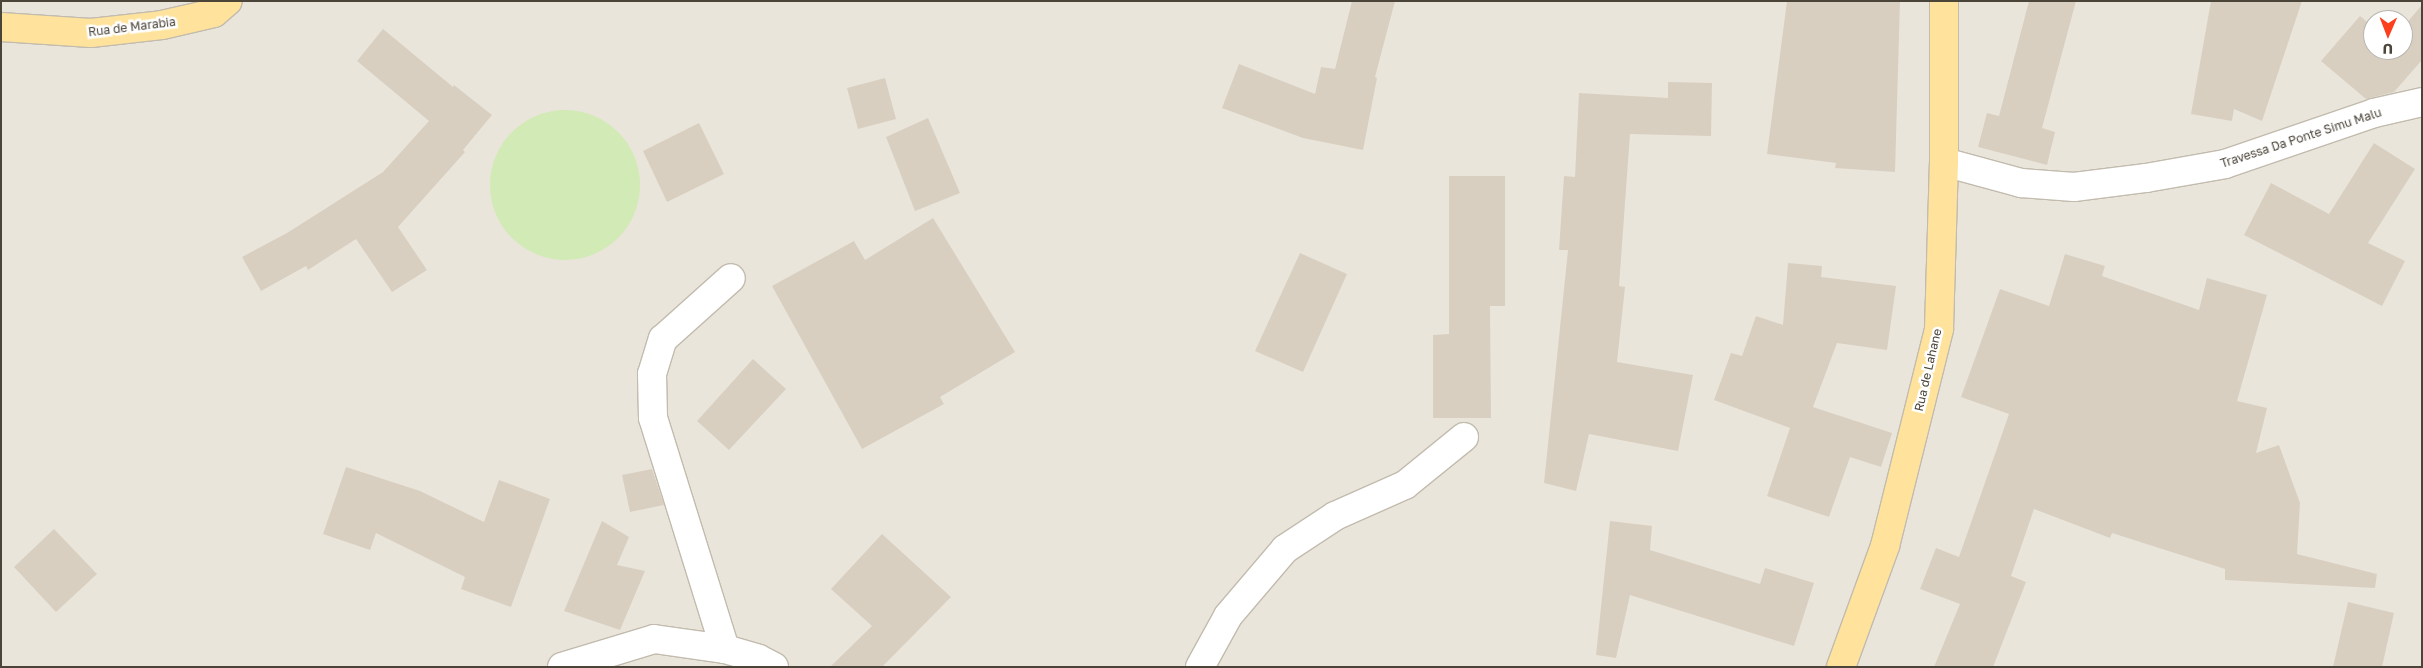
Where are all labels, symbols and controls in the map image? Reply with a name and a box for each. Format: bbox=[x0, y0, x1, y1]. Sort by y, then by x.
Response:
north arrow bbox=[2363, 10, 2413, 60]
street label: Rua de Marabia bbox=[87, 14, 177, 40]
text: U bbox=[2382, 41, 2393, 58]
street label: Travessa Da Ponte Simu Malu bbox=[2219, 105, 2383, 171]
street label: Rua de Lahane bbox=[1911, 327, 1945, 413]

